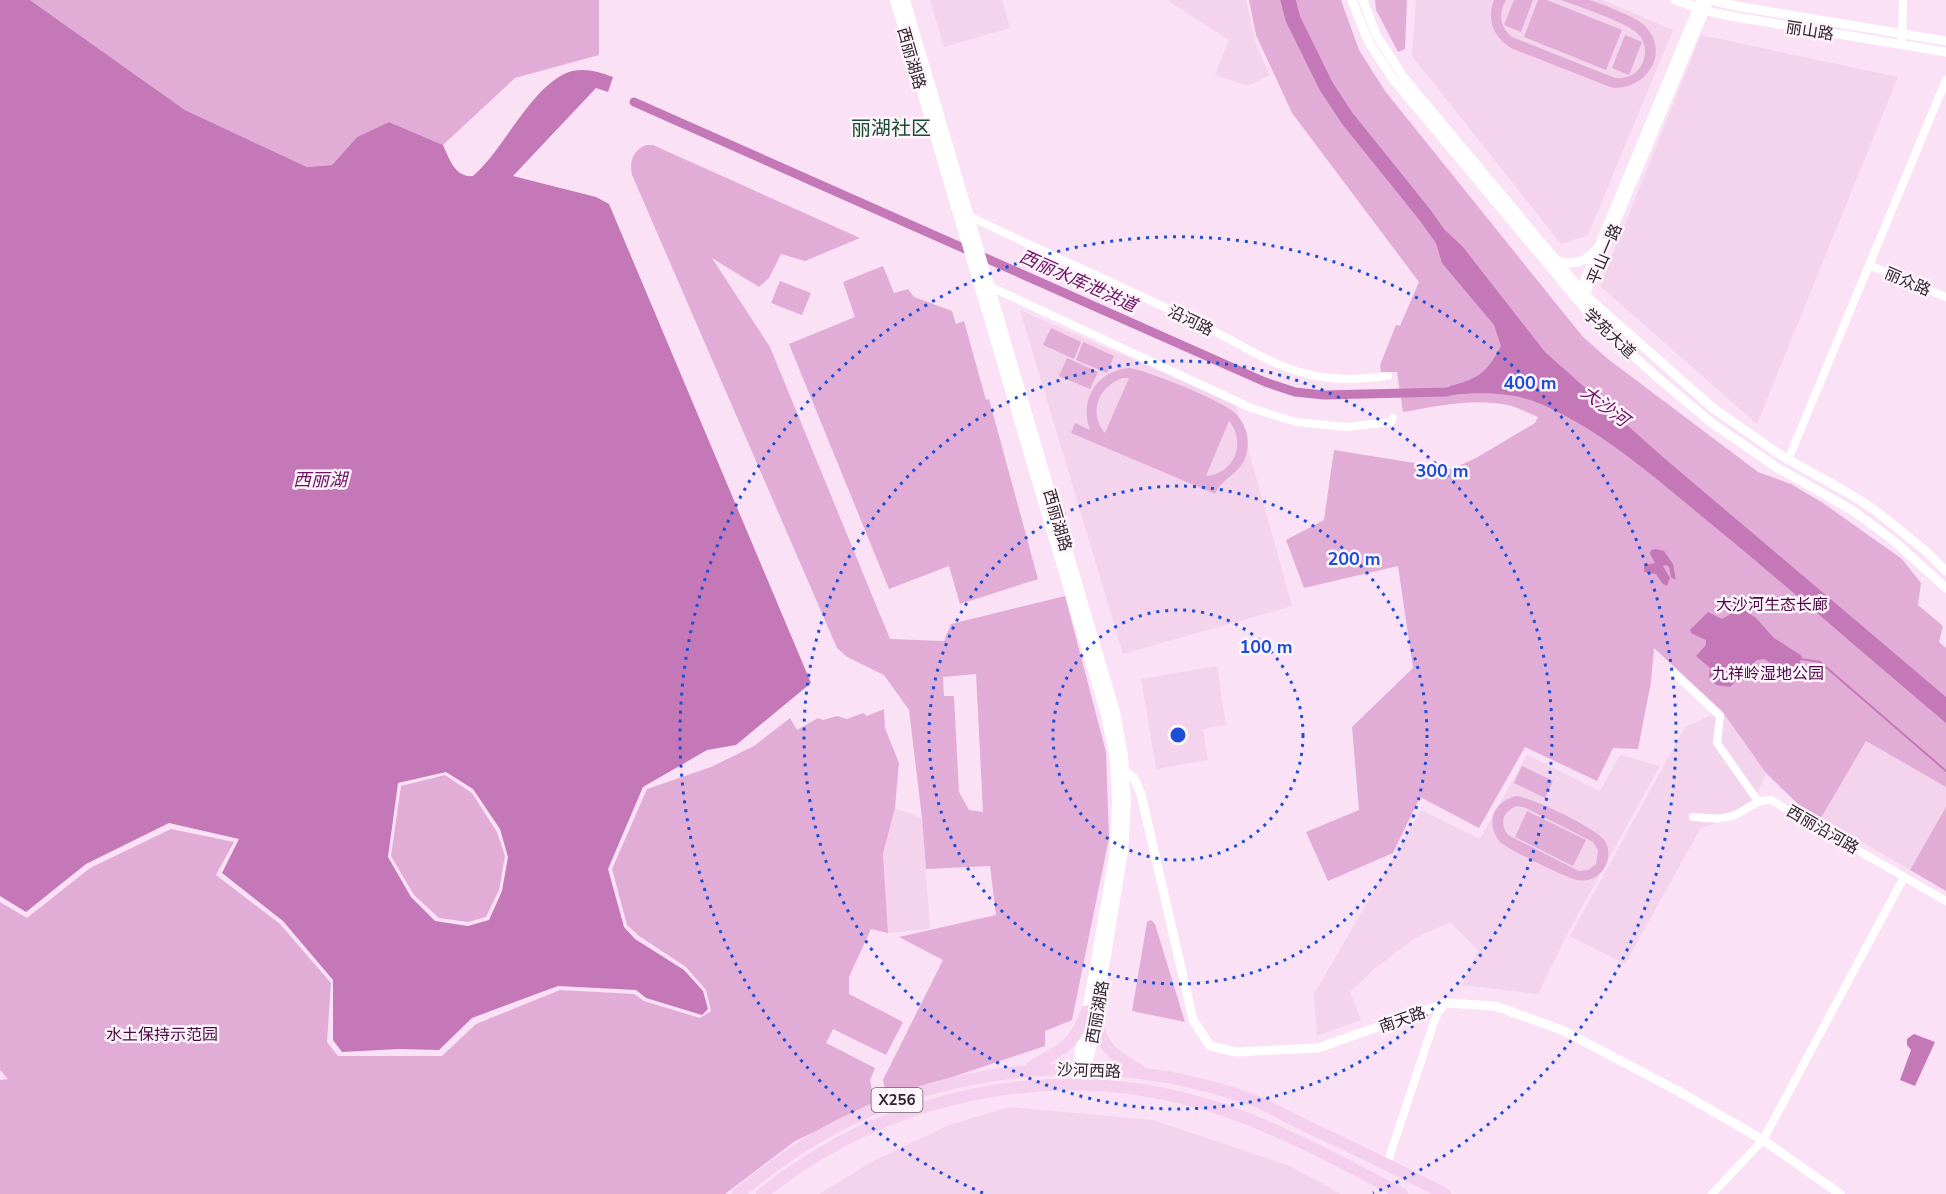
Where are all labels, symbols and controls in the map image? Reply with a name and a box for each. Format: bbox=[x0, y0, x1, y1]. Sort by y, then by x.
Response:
street label: 丽山路 bbox=[1784, 16, 1835, 46]
street label: 西丽湖路 bbox=[892, 24, 930, 92]
district label: 丽湖社区 bbox=[851, 115, 931, 142]
street label: 平山一路 bbox=[1582, 221, 1628, 288]
water label: 西丽水库泄洪道 bbox=[1016, 244, 1143, 319]
street label: 丽众路 bbox=[1881, 262, 1934, 301]
street label: 沿河路 bbox=[1164, 300, 1217, 341]
street label: 学苑大道 bbox=[1578, 304, 1640, 364]
text: 400 m bbox=[1503, 371, 1557, 395]
water label: 大沙河 bbox=[1576, 380, 1636, 434]
text: 300 m bbox=[1415, 459, 1469, 483]
water label: 西丽湖 bbox=[293, 468, 350, 492]
street label: 西丽湖路 bbox=[1038, 486, 1076, 554]
text: 200 m bbox=[1327, 547, 1381, 571]
park label: 大沙河生态长廊 bbox=[1716, 594, 1828, 616]
text: 100 m bbox=[1239, 635, 1293, 659]
park label: 九祥岭湿地公园 bbox=[1712, 663, 1824, 685]
centre of rings bbox=[1168, 725, 1188, 745]
street label: 西丽沿河路 bbox=[1782, 800, 1863, 859]
street label: 西丽湖路 bbox=[1082, 979, 1114, 1046]
street label: 南天路 bbox=[1376, 1002, 1429, 1038]
park label: 水土保持示范园 bbox=[106, 1024, 218, 1046]
street label: 沙河西路 bbox=[1057, 1059, 1121, 1083]
road number: X256 bbox=[872, 1088, 922, 1112]

